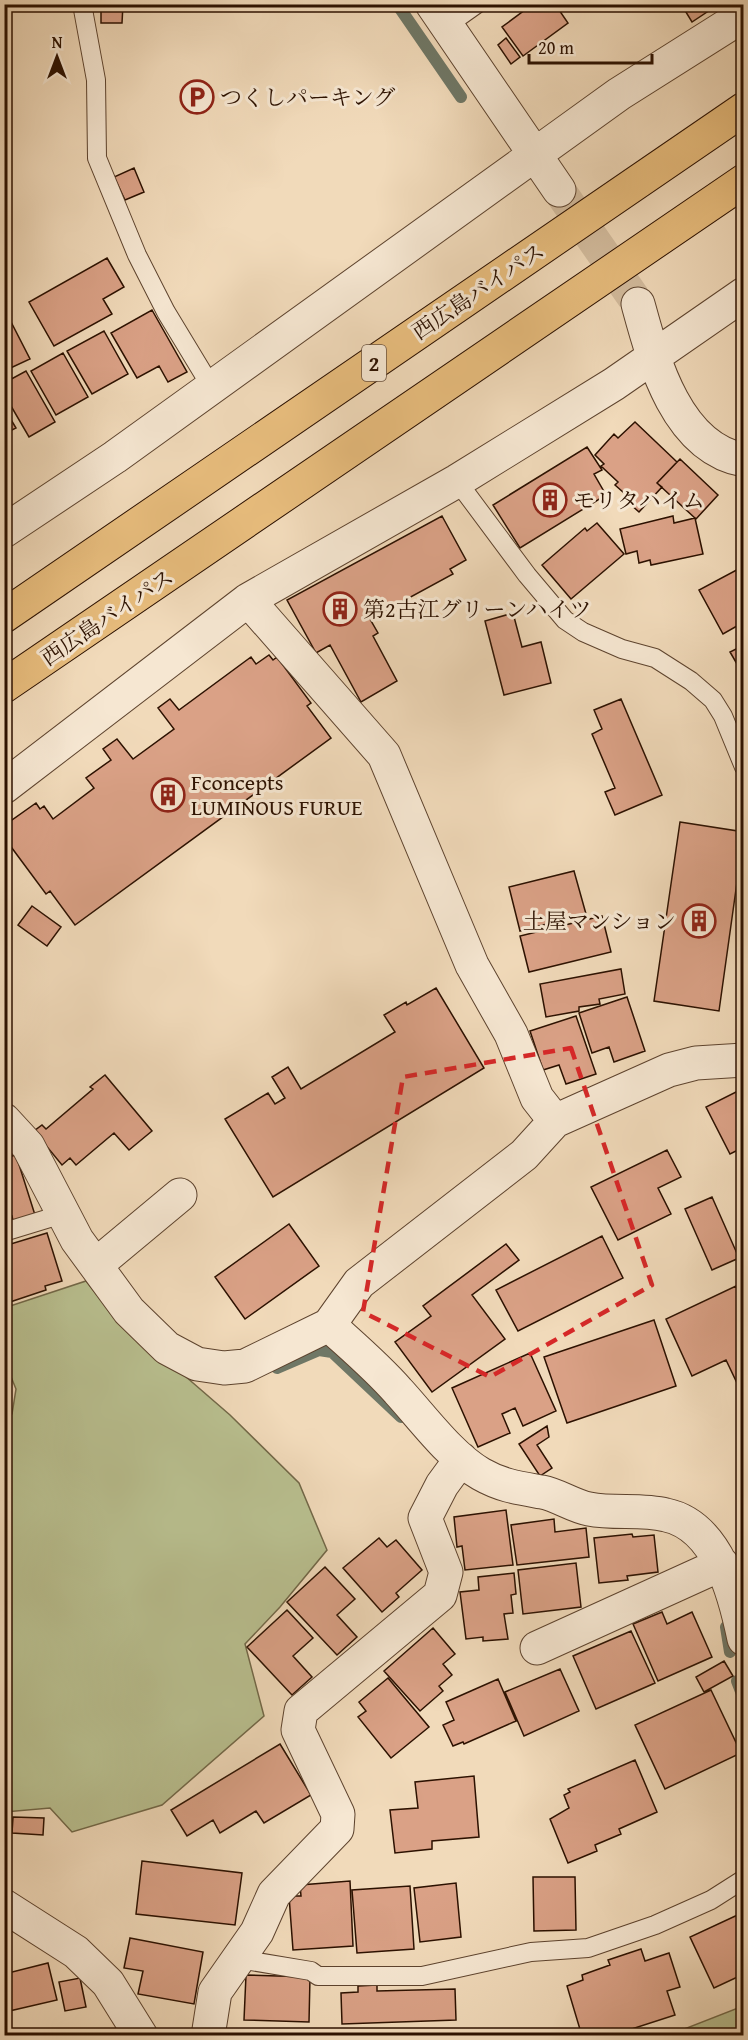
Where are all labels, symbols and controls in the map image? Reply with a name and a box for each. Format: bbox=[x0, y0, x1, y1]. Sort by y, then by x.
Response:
north arrow bbox=[27, 27, 87, 87]
scale bar bbox=[529, 27, 652, 65]
text: N bbox=[52, 30, 63, 54]
text: 20 m bbox=[538, 34, 574, 61]
parking icon: つくしパーキング bbox=[179, 79, 215, 115]
place label: つくしパーキング bbox=[220, 81, 395, 113]
street label: 西広島バイパス bbox=[405, 235, 551, 347]
road number: 2 bbox=[362, 345, 386, 381]
building icon: モリタハイム bbox=[532, 482, 568, 518]
place label: モリタハイム bbox=[573, 484, 705, 516]
street label: 西広島バイパス bbox=[34, 561, 180, 673]
building icon: 第2古江グリーンハイツ bbox=[322, 591, 358, 627]
place label: 第2古江グリーンハイツ bbox=[363, 593, 592, 625]
place label: Fconcepts LUMINOUS FURUE bbox=[191, 766, 362, 823]
building icon: Fconcepts LUMINOUS FURUE bbox=[150, 777, 186, 813]
building icon: 土屋マンション bbox=[681, 903, 717, 939]
place label: 土屋マンション bbox=[523, 905, 676, 937]

